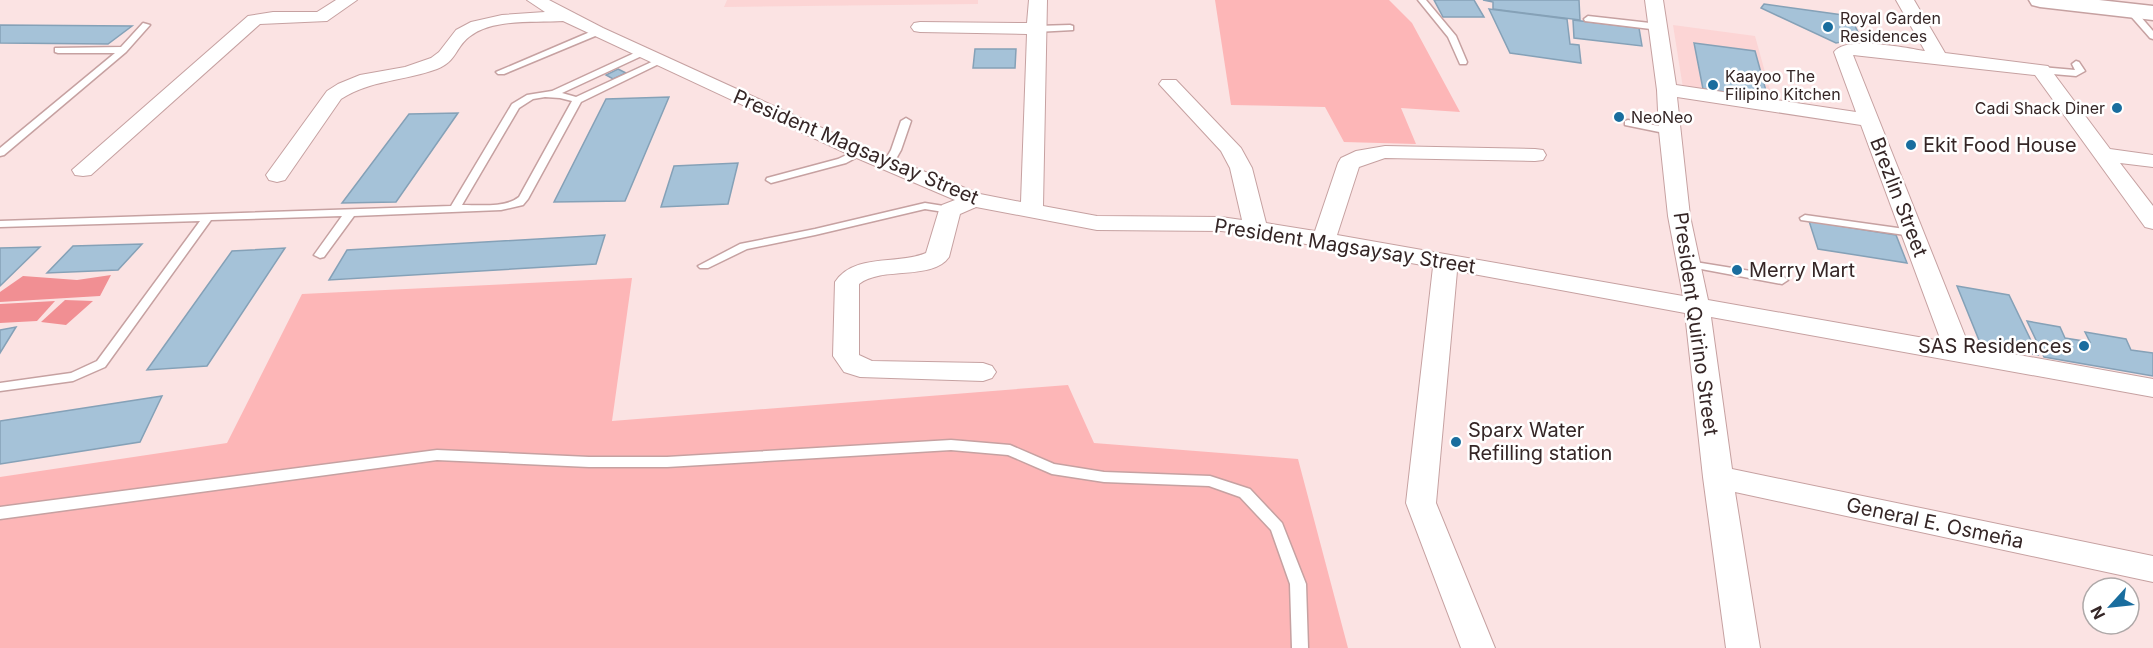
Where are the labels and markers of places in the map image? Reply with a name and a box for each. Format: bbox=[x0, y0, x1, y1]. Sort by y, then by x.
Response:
place label: Royal Garden Residences bbox=[1840, 8, 1941, 46]
marker: Royal Garden Residences bbox=[1821, 20, 1835, 34]
place label: Kaayoo The Filipino Kitchen bbox=[1725, 66, 1841, 104]
marker: Kaayoo The Filipino Kitchen bbox=[1706, 78, 1720, 92]
place label: Cadi Shack Diner bbox=[1975, 98, 2105, 118]
marker: Cadi Shack Diner bbox=[2110, 101, 2124, 115]
place label: NeoNeo bbox=[1631, 107, 1693, 127]
marker: NeoNeo bbox=[1612, 110, 1626, 124]
place label: Ekit Food House bbox=[1923, 133, 2077, 157]
marker: Ekit Food House bbox=[1904, 138, 1918, 152]
place label: Merry Mart bbox=[1749, 258, 1855, 282]
marker: Merry Mart bbox=[1730, 263, 1744, 277]
place label: SAS Residences bbox=[1918, 334, 2072, 358]
marker: SAS Residences bbox=[2077, 339, 2091, 353]
place label: Sparx Water Refilling station bbox=[1468, 418, 1612, 465]
marker: Sparx Water Refilling station bbox=[1449, 435, 1463, 449]

